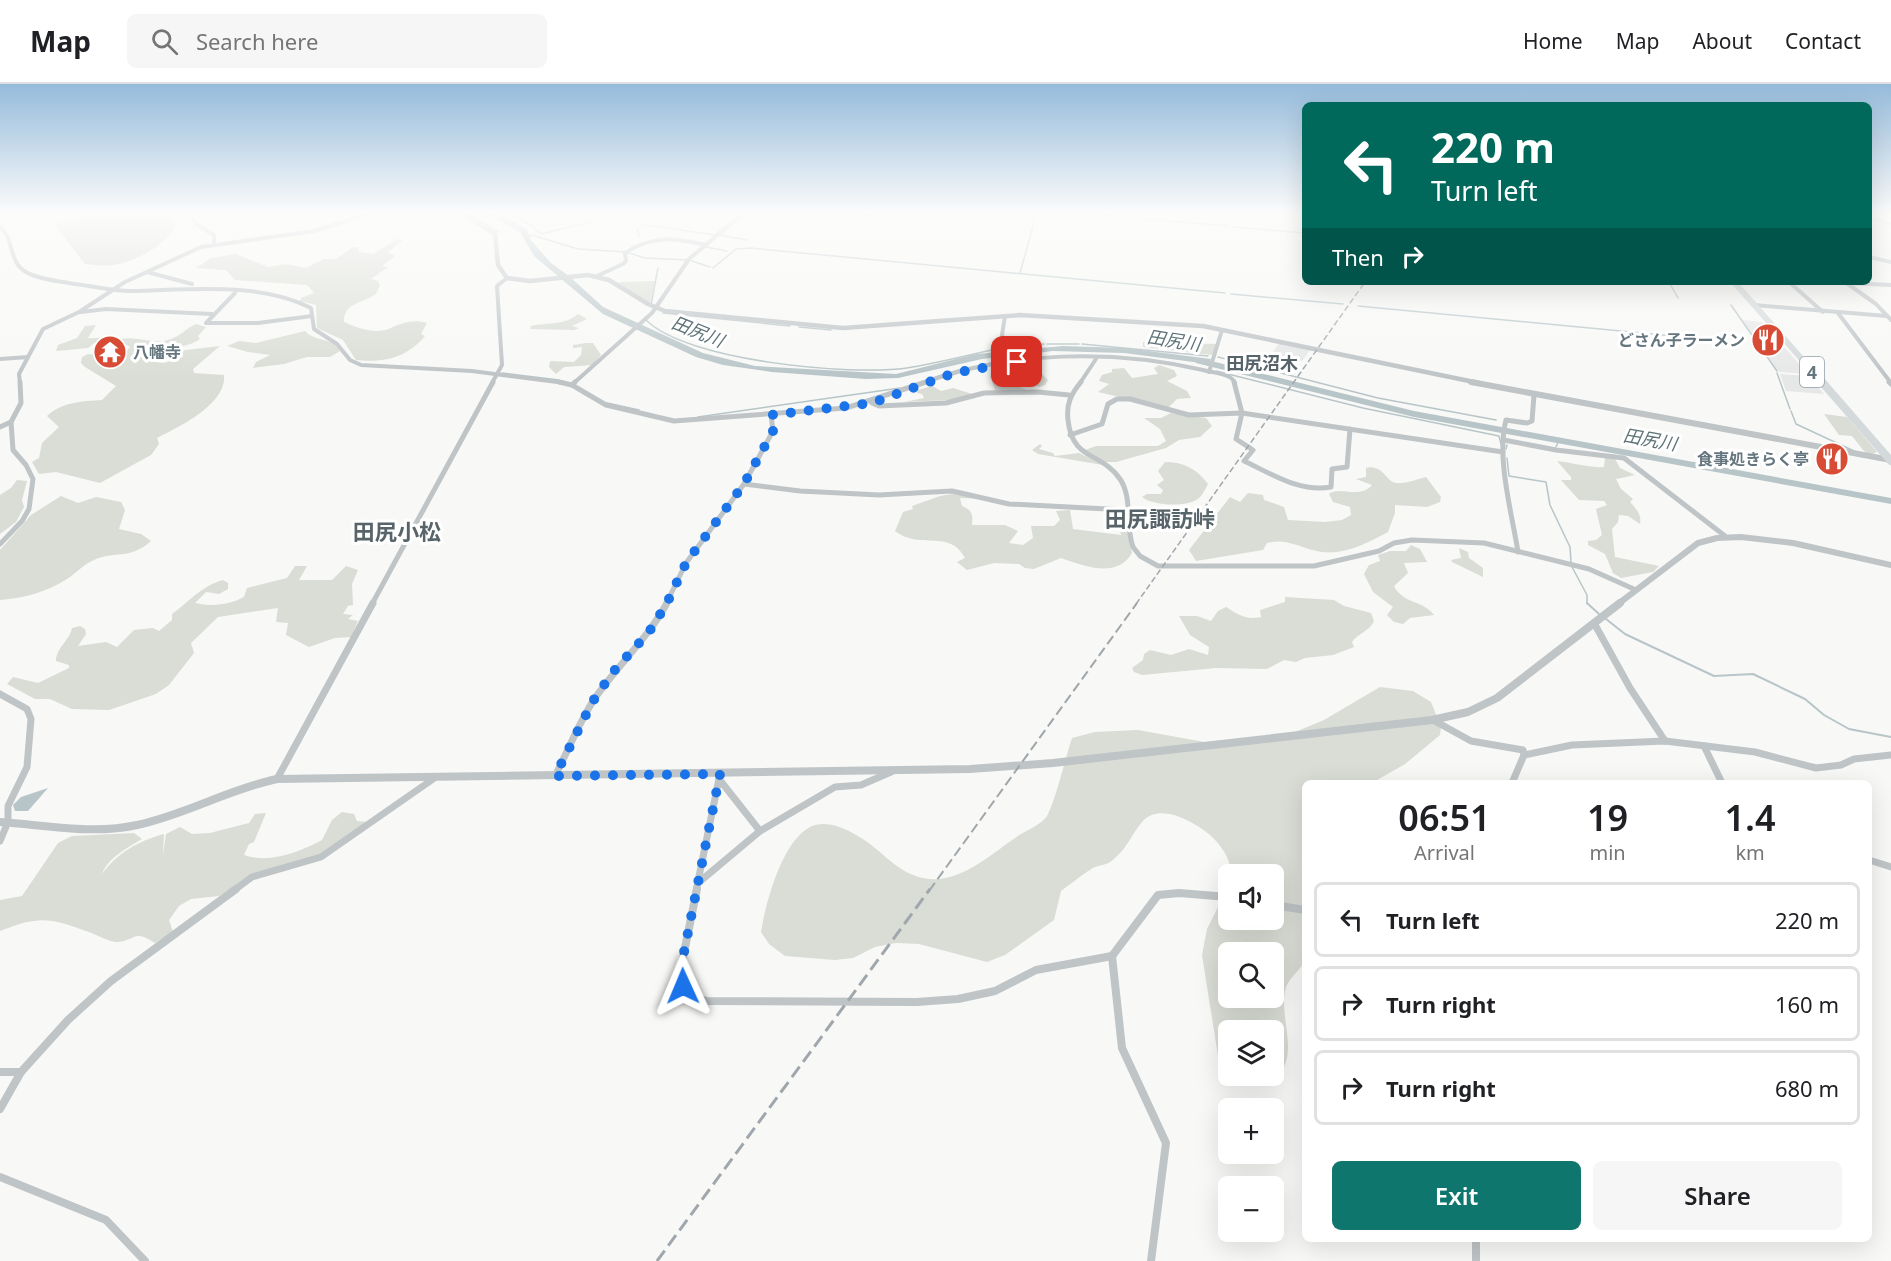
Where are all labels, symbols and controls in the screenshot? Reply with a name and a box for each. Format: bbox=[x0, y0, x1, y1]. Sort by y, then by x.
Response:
search box bbox=[127, 14, 547, 68]
text: Map bbox=[30, 22, 91, 60]
icon: search bbox=[148, 25, 181, 58]
text: Search here bbox=[196, 26, 318, 56]
text: Home bbox=[1523, 27, 1583, 55]
text: Map bbox=[1616, 27, 1659, 55]
text: About bbox=[1692, 27, 1752, 55]
text: Contact bbox=[1785, 27, 1861, 55]
text: 220 m bbox=[1431, 118, 1555, 175]
icon: left bbox=[1332, 126, 1410, 204]
text: Turn left bbox=[1431, 172, 1537, 209]
icon: right bbox=[1396, 240, 1429, 273]
text: Then bbox=[1332, 242, 1384, 272]
water label: 田尻川 bbox=[668, 310, 729, 353]
restaurant icon: どさん子ラーメン bbox=[1750, 322, 1786, 358]
water label: 田尻川 bbox=[1145, 324, 1205, 356]
place label: どさん子ラーメン bbox=[1618, 329, 1745, 351]
temple icon: 八幡寺 bbox=[92, 334, 128, 370]
pin bbox=[991, 336, 1042, 387]
place label: 八幡寺 bbox=[133, 341, 181, 363]
icon: arrive bbox=[1000, 345, 1033, 378]
district label: 田尻沼木 bbox=[1226, 351, 1298, 375]
road number: 4 bbox=[1800, 357, 1824, 387]
water label: 田尻川 bbox=[1621, 422, 1681, 456]
restaurant icon: 食事処きらく亭 bbox=[1814, 441, 1850, 477]
place label: 食事処きらく亭 bbox=[1697, 448, 1809, 470]
district label: 田尻諏訪峠 bbox=[1105, 503, 1215, 533]
district label: 田尻小松 bbox=[353, 516, 441, 546]
text: 06:51 bbox=[1398, 793, 1491, 842]
text: 19 bbox=[1587, 793, 1628, 842]
text: 1.4 bbox=[1725, 793, 1776, 842]
text: Arrival bbox=[1414, 839, 1475, 866]
text: min bbox=[1589, 839, 1626, 866]
text: km bbox=[1735, 839, 1765, 866]
map controls bbox=[1218, 864, 1284, 1242]
button: sound bbox=[1218, 864, 1284, 930]
icon: left bbox=[1335, 903, 1368, 936]
text: Turn left bbox=[1386, 905, 1480, 935]
text: 220 m bbox=[1775, 905, 1839, 935]
button: search bbox=[1218, 942, 1284, 1008]
position arrow bbox=[651, 954, 715, 1018]
icon: right bbox=[1335, 987, 1368, 1020]
text: Turn right bbox=[1386, 989, 1496, 1019]
text: 160 m bbox=[1775, 989, 1839, 1019]
button: layers bbox=[1218, 1020, 1284, 1086]
icon: right bbox=[1335, 1071, 1368, 1104]
text: Turn right bbox=[1386, 1073, 1496, 1103]
text: 680 m bbox=[1775, 1073, 1839, 1103]
button: + bbox=[1218, 1098, 1284, 1164]
button: Exit bbox=[1332, 1161, 1581, 1230]
button: Share bbox=[1593, 1161, 1842, 1230]
button: − bbox=[1218, 1176, 1284, 1242]

